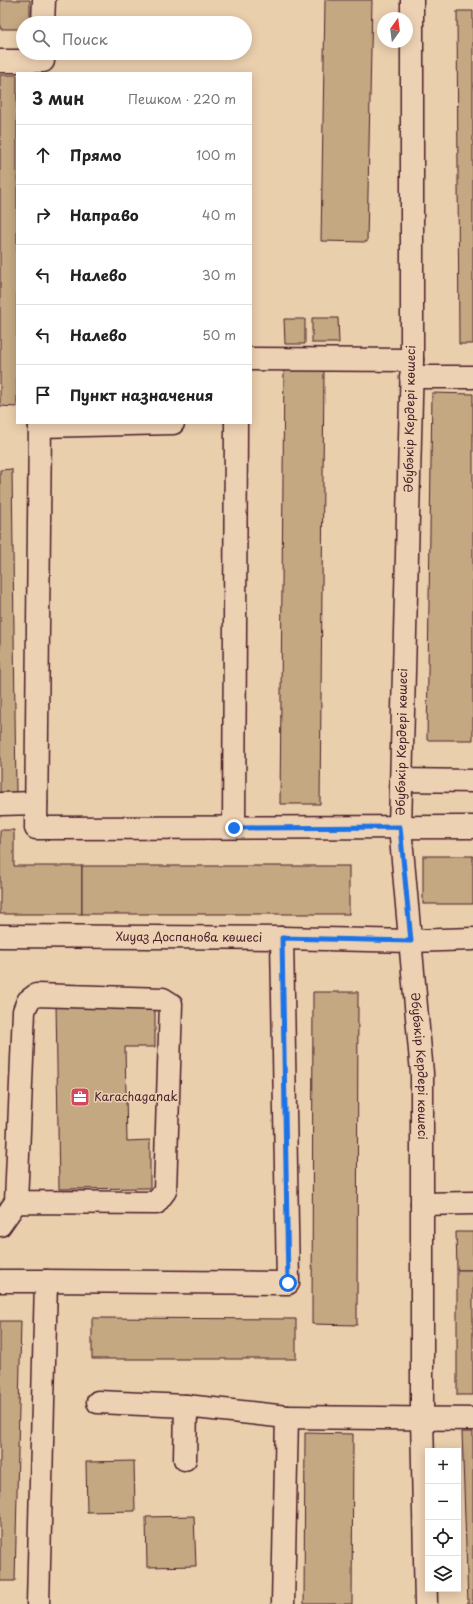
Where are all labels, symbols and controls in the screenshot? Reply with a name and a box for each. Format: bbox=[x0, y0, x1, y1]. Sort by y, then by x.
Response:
north arrow bbox=[377, 12, 413, 48]
search box bbox=[16, 16, 252, 60]
icon: search bbox=[30, 27, 52, 49]
text: Поиск bbox=[62, 27, 108, 50]
text: 3 мин bbox=[32, 85, 84, 111]
text: Пешком · 220 m bbox=[128, 89, 236, 108]
text: Прямо bbox=[70, 143, 121, 166]
icon: ahead bbox=[32, 144, 54, 166]
text: 100 m bbox=[196, 145, 236, 164]
text: Направо bbox=[70, 203, 139, 226]
icon: right bbox=[32, 204, 54, 226]
text: 40 m bbox=[202, 205, 236, 224]
text: Налево bbox=[70, 263, 127, 286]
icon: left bbox=[32, 264, 54, 286]
text: 30 m bbox=[202, 265, 236, 284]
text: Налево bbox=[70, 323, 127, 346]
icon: left bbox=[32, 324, 54, 346]
text: 50 m bbox=[202, 325, 236, 344]
street label: Әбубәкір Кердері көшесі bbox=[399, 345, 419, 493]
text: Пункт назначения bbox=[70, 383, 213, 406]
icon: arrive bbox=[32, 384, 54, 406]
street label: Әбубәкір Кердері көшесі bbox=[391, 668, 411, 816]
route end bbox=[225, 819, 243, 837]
street label: Хиуаз Доспанова көшесі bbox=[116, 927, 262, 946]
street label: Әбубәкір Кердері көшесі bbox=[407, 991, 432, 1140]
office icon: Karachaganak bbox=[69, 1086, 91, 1108]
place label: Karachaganak bbox=[94, 1087, 178, 1105]
route start bbox=[279, 1274, 297, 1292]
map controls bbox=[425, 1448, 461, 1592]
button: + bbox=[425, 1448, 461, 1484]
button: − bbox=[425, 1484, 461, 1520]
button: locate bbox=[425, 1520, 461, 1556]
button: layers bbox=[425, 1556, 461, 1592]

